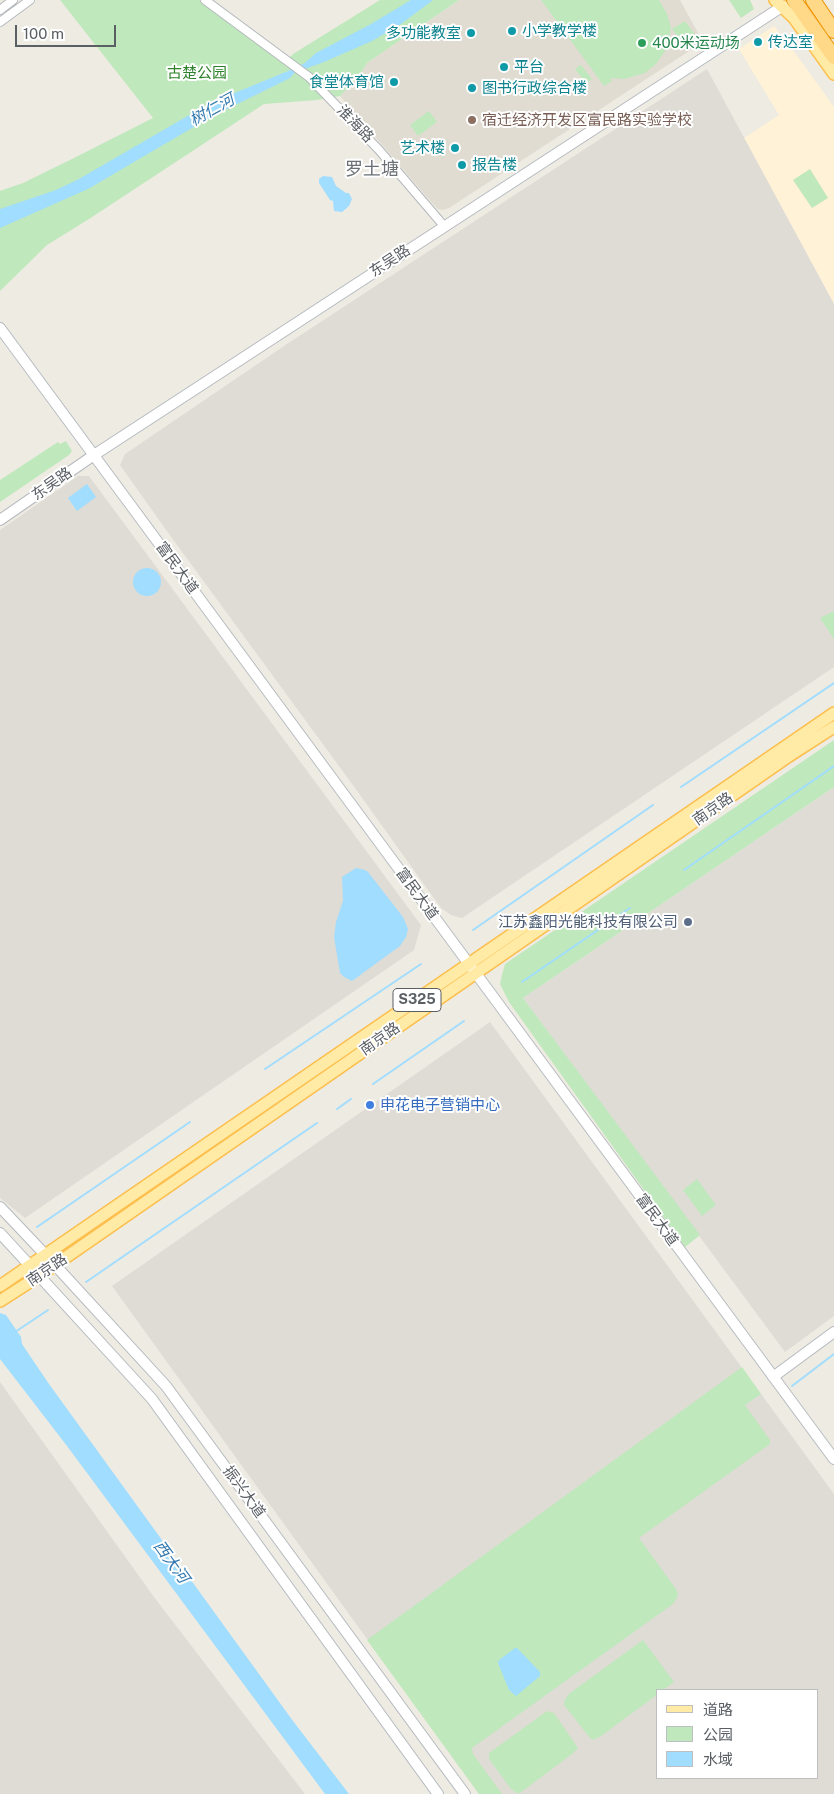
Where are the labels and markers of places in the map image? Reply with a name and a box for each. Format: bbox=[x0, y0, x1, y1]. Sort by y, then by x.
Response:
place label: 小学教学楼 bbox=[522, 22, 597, 40]
place label: 多功能教室 bbox=[386, 24, 461, 42]
marker: 小学教学楼 bbox=[506, 25, 518, 37]
marker: 多功能教室 bbox=[465, 27, 477, 39]
place label: 传达室 bbox=[768, 33, 813, 51]
place label: 400米运动场 bbox=[652, 34, 740, 52]
marker: 传达室 bbox=[752, 36, 764, 48]
marker: 400米运动场 bbox=[636, 37, 648, 49]
place label: 平台 bbox=[514, 58, 544, 76]
marker: 平台 bbox=[498, 61, 510, 73]
place label: 食堂体育馆 bbox=[309, 73, 384, 91]
marker: 食堂体育馆 bbox=[388, 76, 400, 88]
place label: 图书行政综合楼 bbox=[482, 79, 587, 97]
marker: 图书行政综合楼 bbox=[466, 82, 478, 94]
place label: 宿迁经济开发区富民路实验学校 bbox=[482, 111, 692, 129]
marker: 宿迁经济开发区富民路实验学校 bbox=[466, 114, 478, 126]
place label: 艺术楼 bbox=[400, 139, 445, 157]
marker: 艺术楼 bbox=[449, 142, 461, 154]
place label: 报告楼 bbox=[472, 156, 517, 174]
marker: 报告楼 bbox=[456, 159, 468, 171]
place label: 江苏鑫阳光能科技有限公司 bbox=[498, 913, 678, 931]
marker: 江苏鑫阳光能科技有限公司 bbox=[682, 916, 694, 928]
place label: 申花电子营销中心 bbox=[380, 1096, 500, 1114]
marker: 申花电子营销中心 bbox=[364, 1099, 376, 1111]

